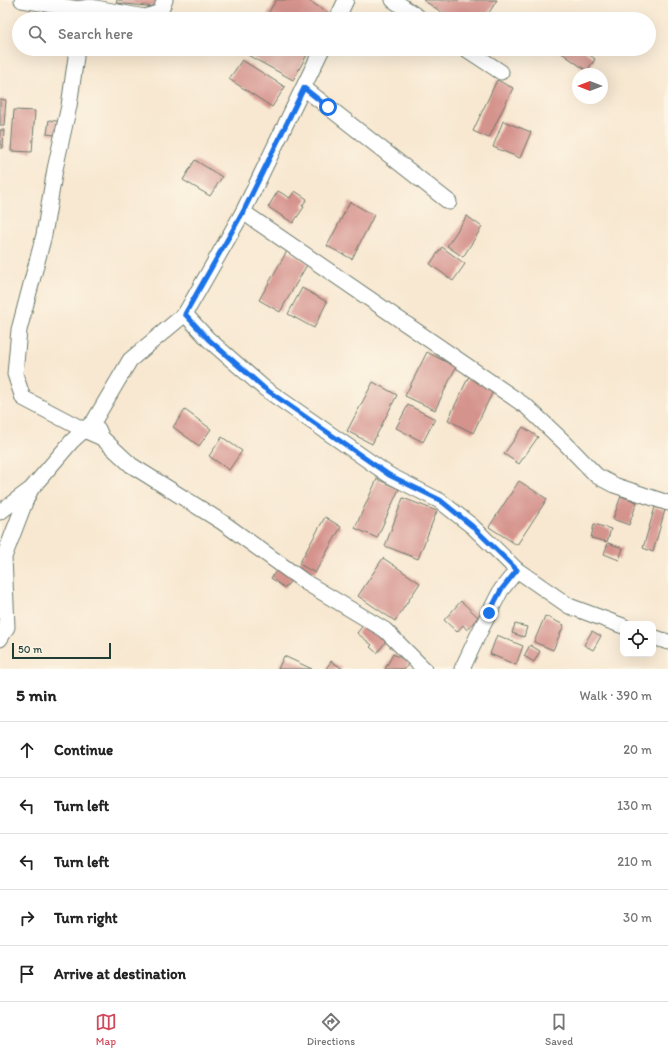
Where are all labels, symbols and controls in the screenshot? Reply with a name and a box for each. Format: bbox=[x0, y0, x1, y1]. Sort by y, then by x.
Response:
search box bbox=[12, 12, 656, 56]
icon: search bbox=[26, 23, 48, 45]
text: Search here bbox=[58, 25, 133, 43]
north arrow bbox=[572, 68, 608, 104]
route start bbox=[319, 98, 337, 116]
route end bbox=[480, 604, 498, 622]
map controls bbox=[620, 621, 656, 657]
button: locate bbox=[620, 621, 656, 657]
scale bar bbox=[12, 641, 111, 660]
text: 50 m bbox=[18, 643, 42, 656]
text: 5 min bbox=[16, 685, 56, 705]
text: Walk · 390 m bbox=[580, 688, 652, 703]
icon: ahead bbox=[16, 739, 38, 761]
text: Continue bbox=[54, 741, 113, 759]
text: 20 m bbox=[623, 742, 652, 757]
icon: left bbox=[16, 795, 38, 817]
text: Turn left bbox=[54, 797, 109, 815]
text: 130 m bbox=[617, 798, 652, 813]
icon: left bbox=[16, 851, 38, 873]
text: Turn left bbox=[54, 853, 109, 871]
text: 210 m bbox=[617, 854, 652, 869]
icon: right bbox=[16, 907, 38, 929]
text: Turn right bbox=[54, 909, 118, 927]
text: 30 m bbox=[623, 910, 652, 925]
icon: arrive bbox=[16, 963, 38, 985]
text: Arrive at destination bbox=[54, 965, 186, 983]
tab: Map bbox=[95, 1011, 117, 1048]
tab: Directions bbox=[307, 1011, 355, 1048]
tab: Saved bbox=[545, 1011, 573, 1048]

